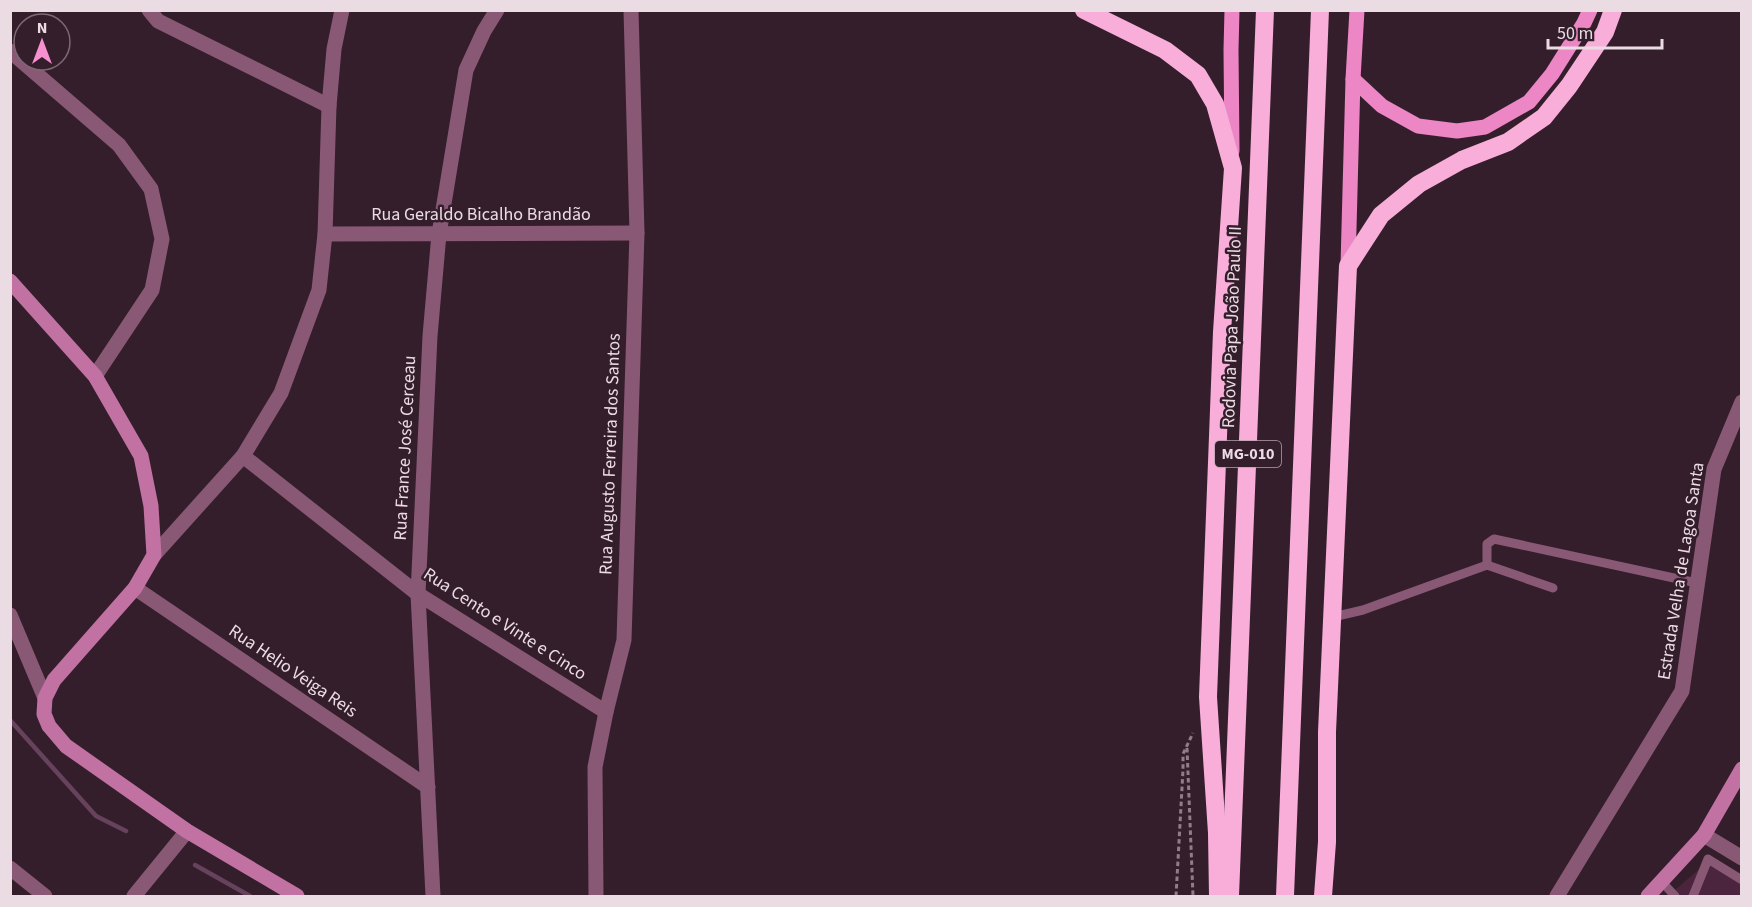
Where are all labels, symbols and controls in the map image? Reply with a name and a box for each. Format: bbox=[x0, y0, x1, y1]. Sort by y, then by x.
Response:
north arrow bbox=[12, 12, 72, 72]
scale bar bbox=[1548, 12, 1662, 50]
text: N bbox=[37, 17, 47, 39]
text: 50 m bbox=[1557, 21, 1593, 46]
street label: Rua Geraldo Bicalho Brandão bbox=[371, 202, 591, 227]
street label: Rodovia Papa João Paulo II bbox=[1216, 226, 1248, 428]
street label: Rua Augusto Ferreira dos Santos bbox=[593, 333, 627, 575]
street label: Rua France José Cerceau bbox=[388, 355, 422, 541]
road number: MG-010 bbox=[1215, 441, 1281, 467]
street label: Estrada Velha de Lagoa Santa bbox=[1651, 460, 1711, 682]
street label: Rua Cento e Vinte e Cinco bbox=[418, 562, 592, 686]
street label: Rua Helio Veiga Reis bbox=[224, 619, 362, 723]

